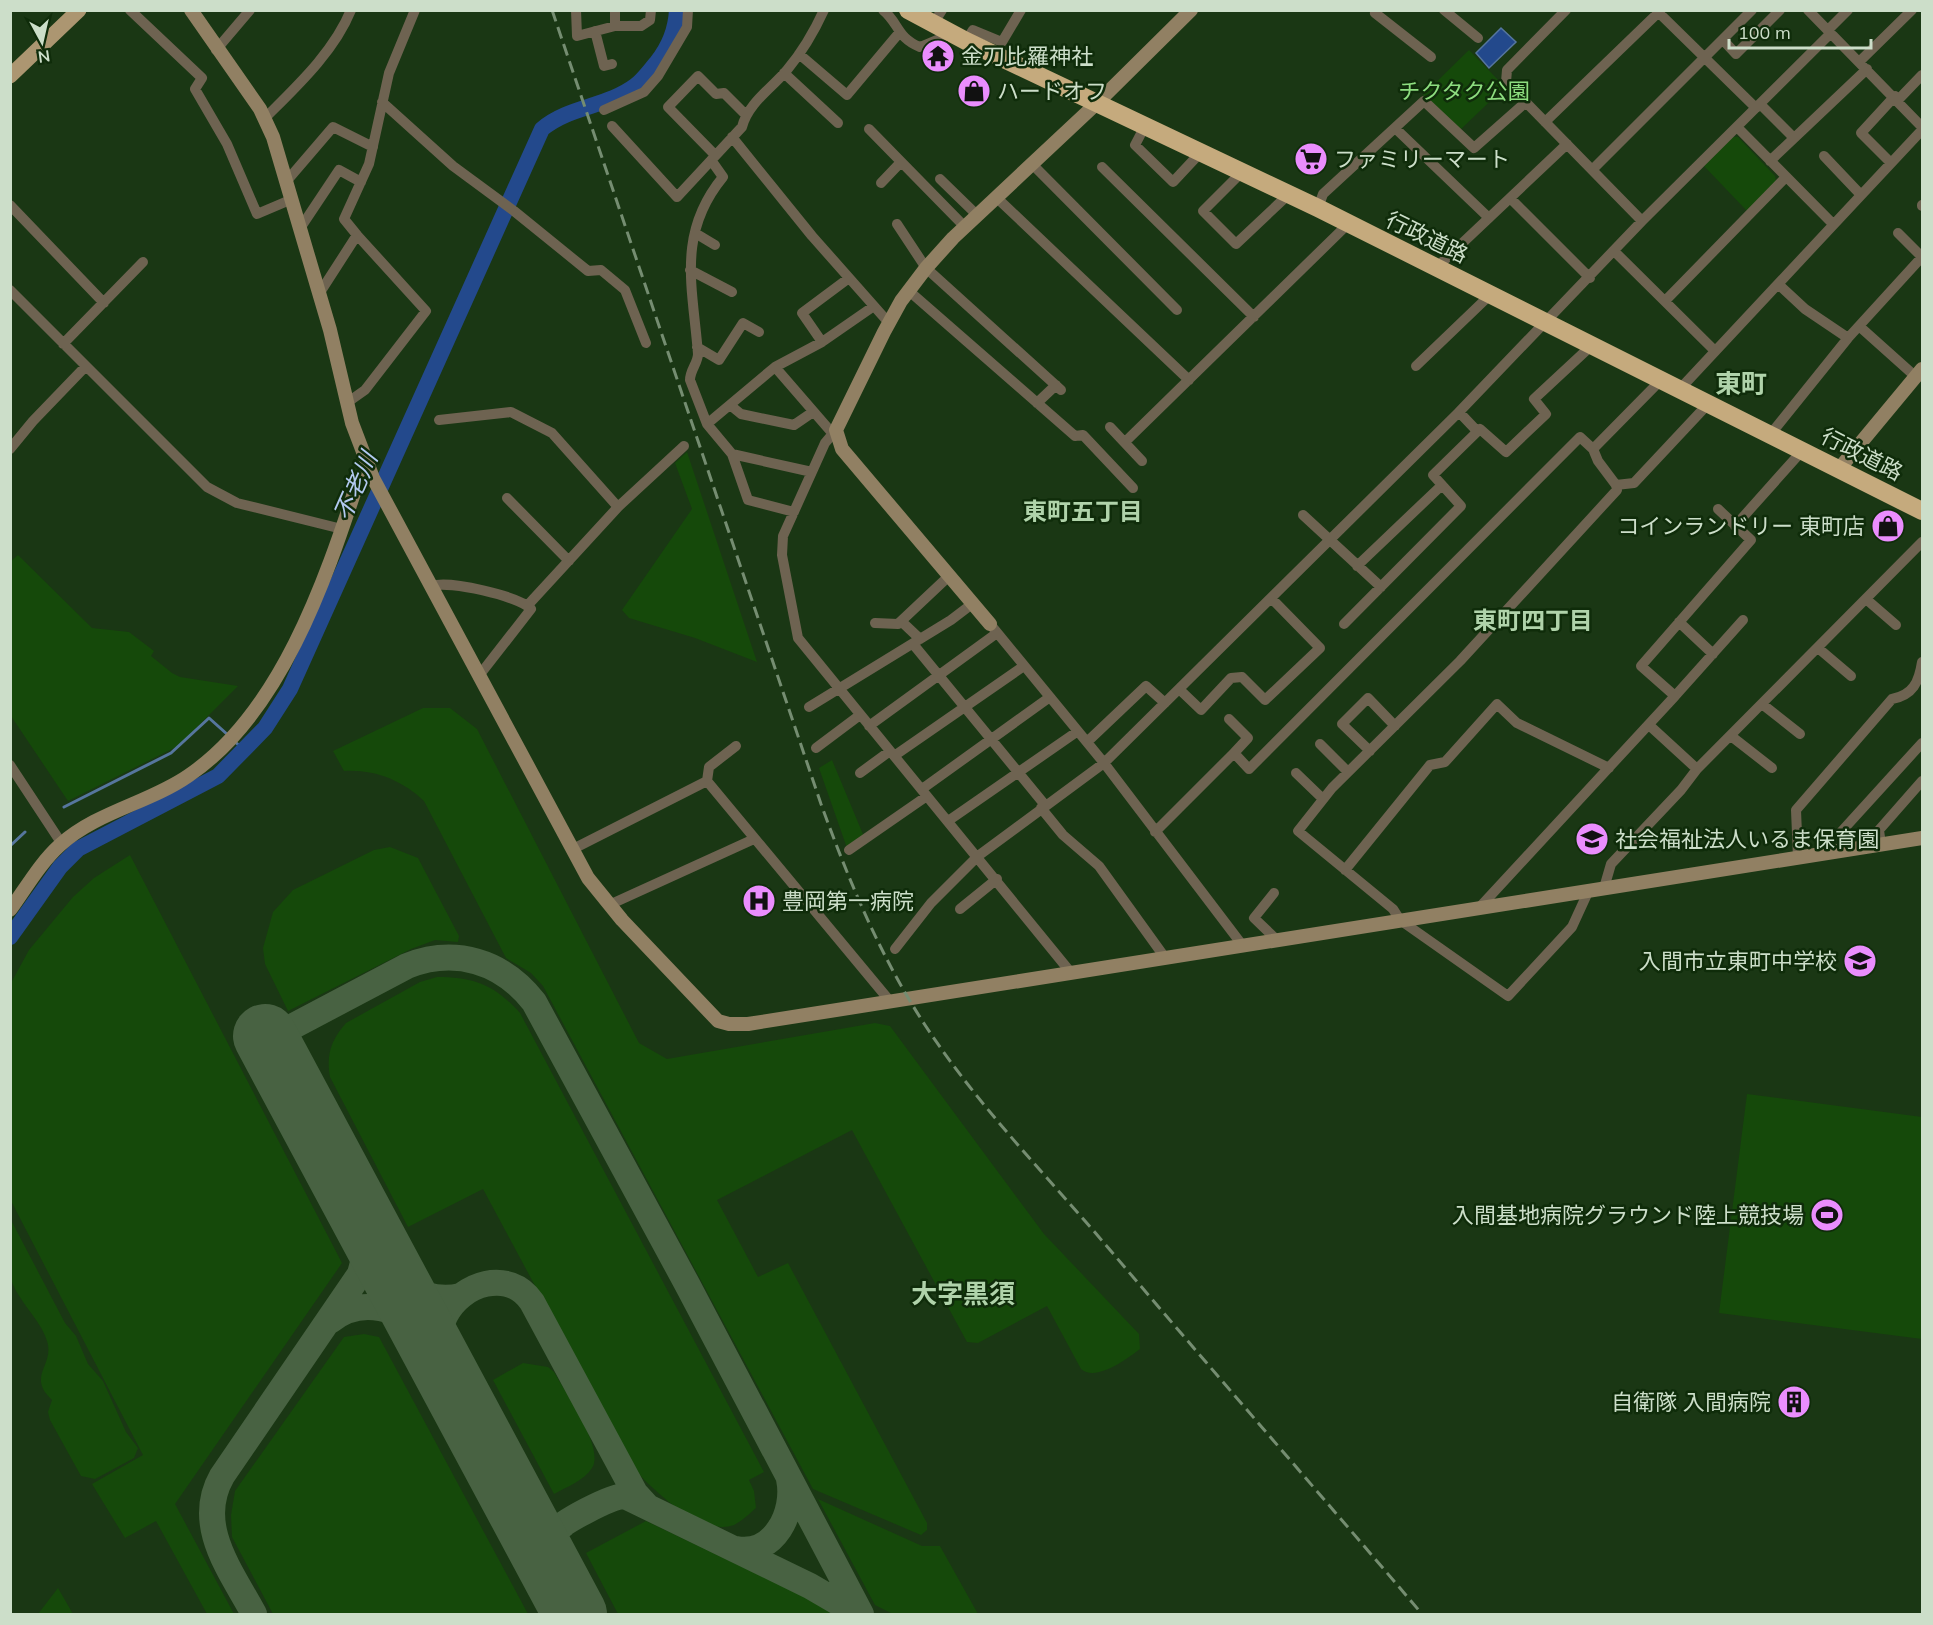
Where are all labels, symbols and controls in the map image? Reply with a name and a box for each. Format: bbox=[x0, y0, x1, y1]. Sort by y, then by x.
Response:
north arrow bbox=[12, 12, 72, 72]
scale bar bbox=[1729, 12, 1872, 50]
text: 100 m bbox=[1738, 21, 1791, 44]
temple icon: 金刀比羅神社 bbox=[920, 38, 956, 74]
place label: 金刀比羅神社 bbox=[961, 42, 1093, 70]
text: N bbox=[37, 46, 51, 68]
shop icon: ハードオフ bbox=[956, 73, 992, 109]
place label: ハードオフ bbox=[997, 77, 1107, 105]
park label: チクタク公園 bbox=[1398, 77, 1530, 105]
supermarket icon: ファミリーマート bbox=[1293, 141, 1329, 177]
place label: ファミリーマート bbox=[1334, 145, 1510, 173]
street label: 行政道路 bbox=[1381, 205, 1473, 269]
district label: 東町 bbox=[1715, 367, 1767, 400]
street label: 行政道路 bbox=[1816, 422, 1908, 486]
water label: 不老川 bbox=[327, 444, 385, 525]
district label: 東町五丁目 bbox=[1023, 496, 1143, 526]
shop icon: コインランドリー 東町店 bbox=[1870, 508, 1906, 544]
place label: コインランドリー 東町店 bbox=[1617, 512, 1865, 540]
district label: 東町四丁目 bbox=[1473, 605, 1593, 635]
school or university icon: 社会福祉法人いるま保育園 bbox=[1574, 821, 1610, 857]
place label: 社会福祉法人いるま保育園 bbox=[1615, 825, 1879, 853]
hospital icon: 豊岡第一病院 bbox=[741, 883, 777, 919]
place label: 豊岡第一病院 bbox=[782, 887, 914, 915]
school or university icon: 入間市立東町中学校 bbox=[1842, 943, 1878, 979]
place label: 入間市立東町中学校 bbox=[1639, 947, 1837, 975]
sports icon: 入間基地病院グラウンド陸上競技場 bbox=[1809, 1197, 1845, 1233]
place label: 入間基地病院グラウンド陸上競技場 bbox=[1452, 1201, 1804, 1229]
district label: 大字黒須 bbox=[911, 1277, 1015, 1310]
building icon: 自衛隊 入間病院 bbox=[1776, 1384, 1812, 1420]
place label: 自衛隊 入間病院 bbox=[1611, 1388, 1771, 1416]

